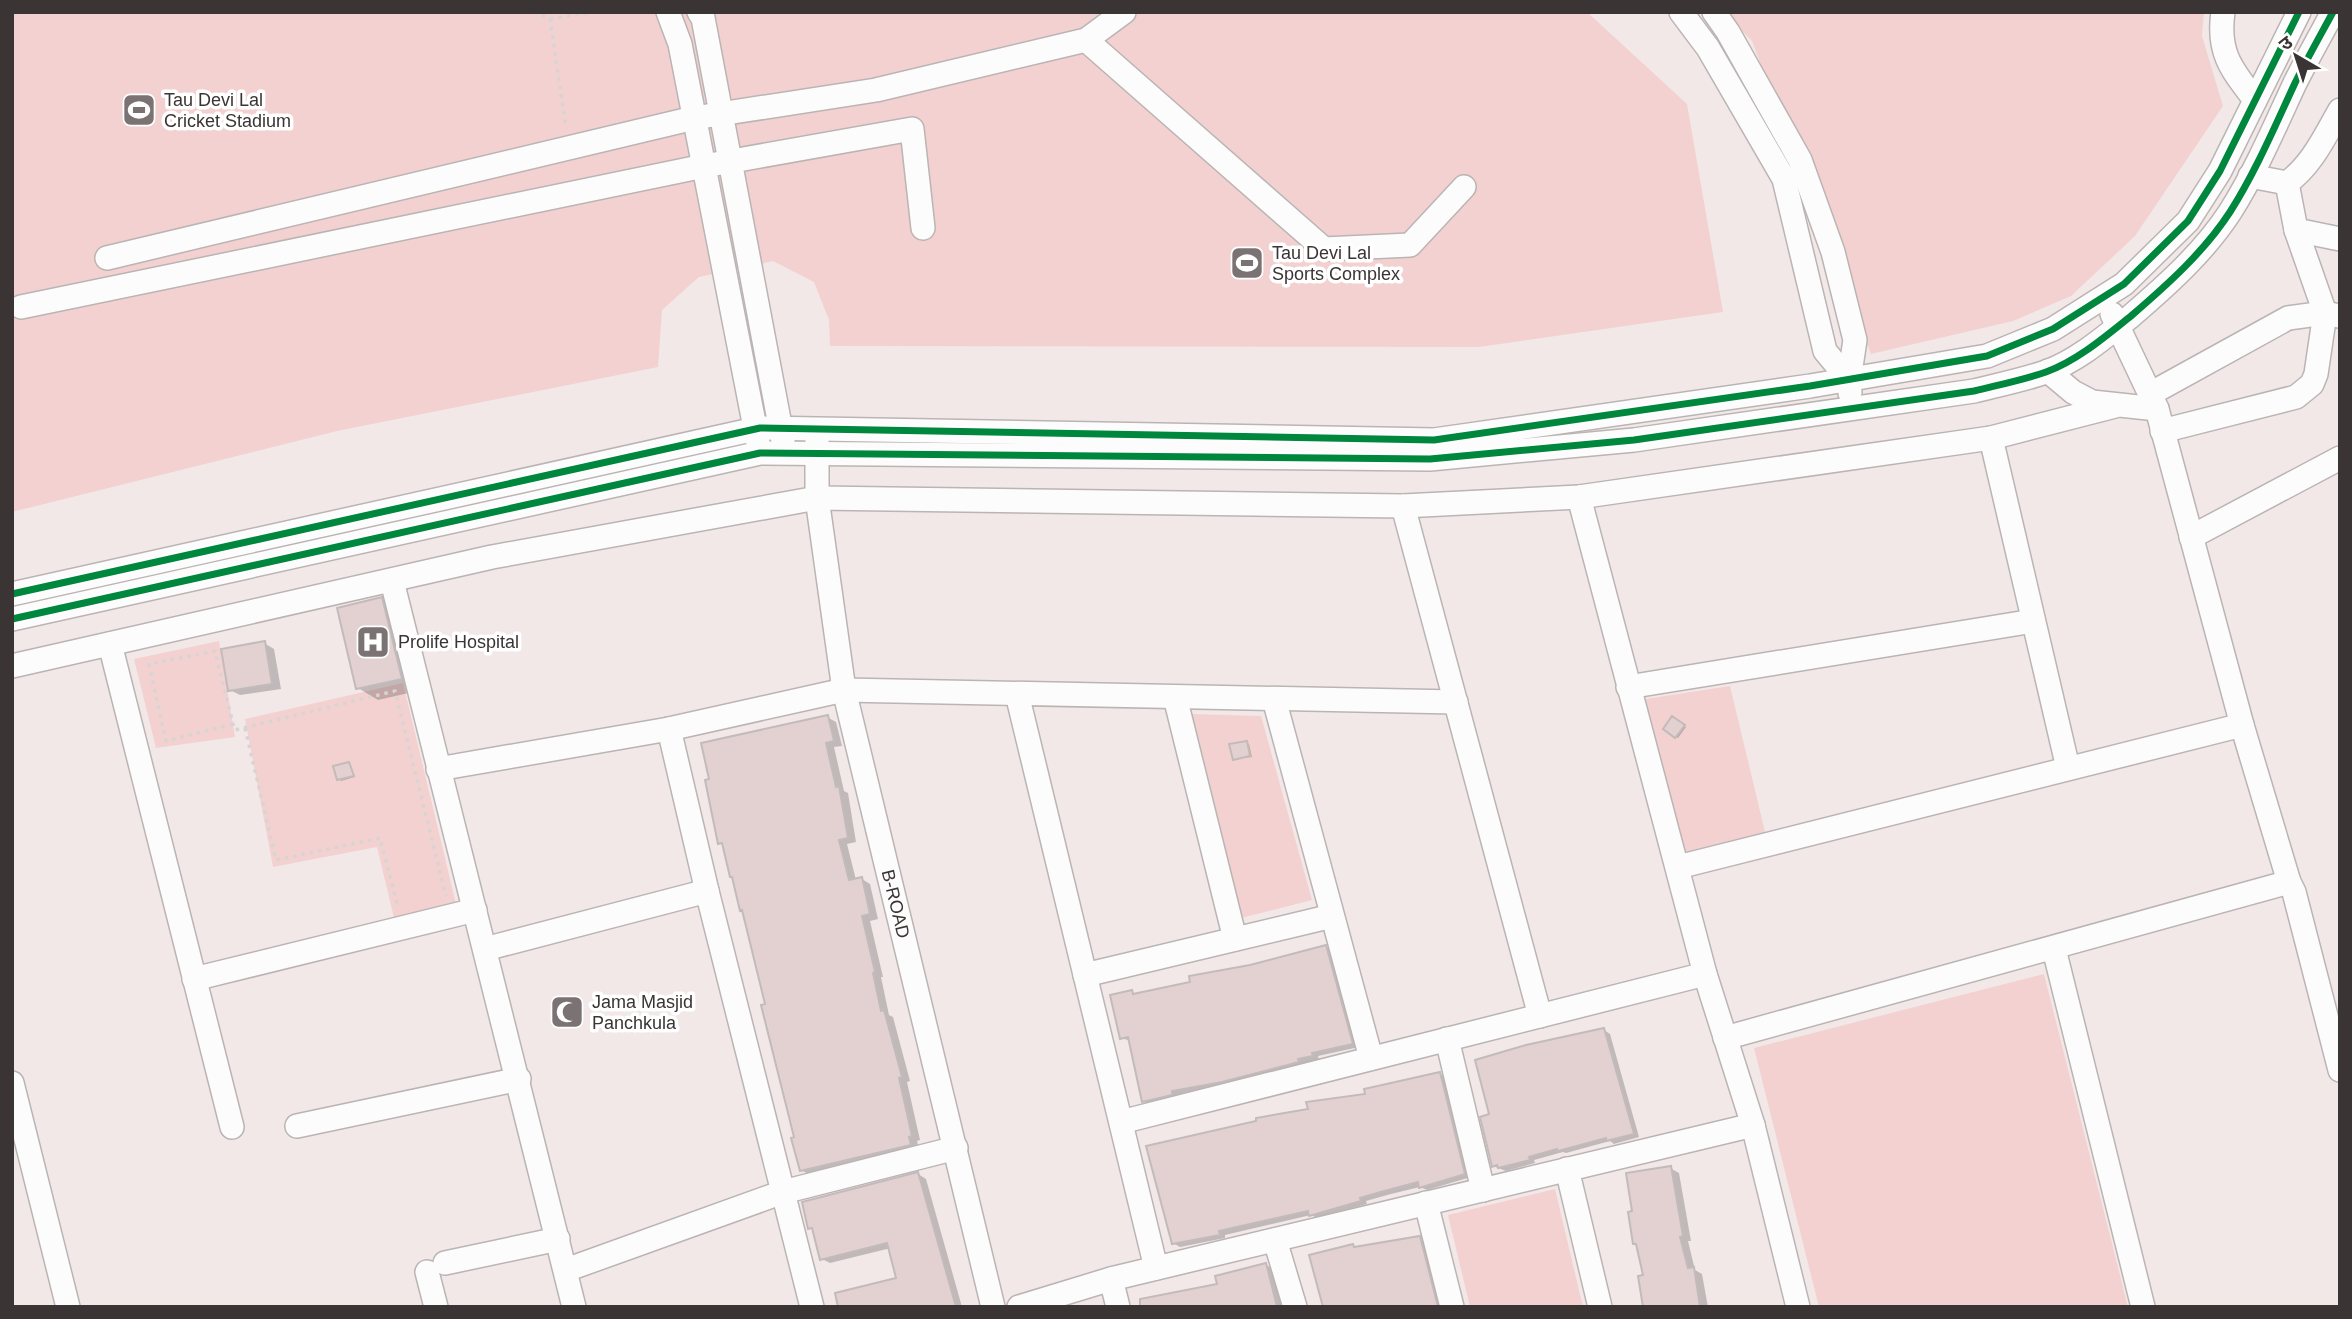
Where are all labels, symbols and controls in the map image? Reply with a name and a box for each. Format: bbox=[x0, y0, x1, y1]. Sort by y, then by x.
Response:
north arrow bbox=[2261, 21, 2331, 91]
text: उ bbox=[2275, 31, 2297, 55]
place label: Tau Devi Lal Cricket Stadium bbox=[164, 90, 291, 131]
sports icon: Tau Devi Lal Cricket Stadium bbox=[120, 91, 158, 129]
place label: Tau Devi Lal Sports Complex bbox=[1272, 243, 1400, 284]
sports icon: Tau Devi Lal Sports Complex bbox=[1228, 244, 1266, 282]
hospital icon: Prolife Hospital bbox=[354, 623, 392, 661]
place label: Prolife Hospital bbox=[398, 632, 519, 652]
street label: B-ROAD bbox=[878, 868, 914, 940]
place label: Jama Masjid Panchkula bbox=[592, 992, 693, 1033]
mosque icon: Jama Masjid Panchkula bbox=[548, 993, 586, 1031]

